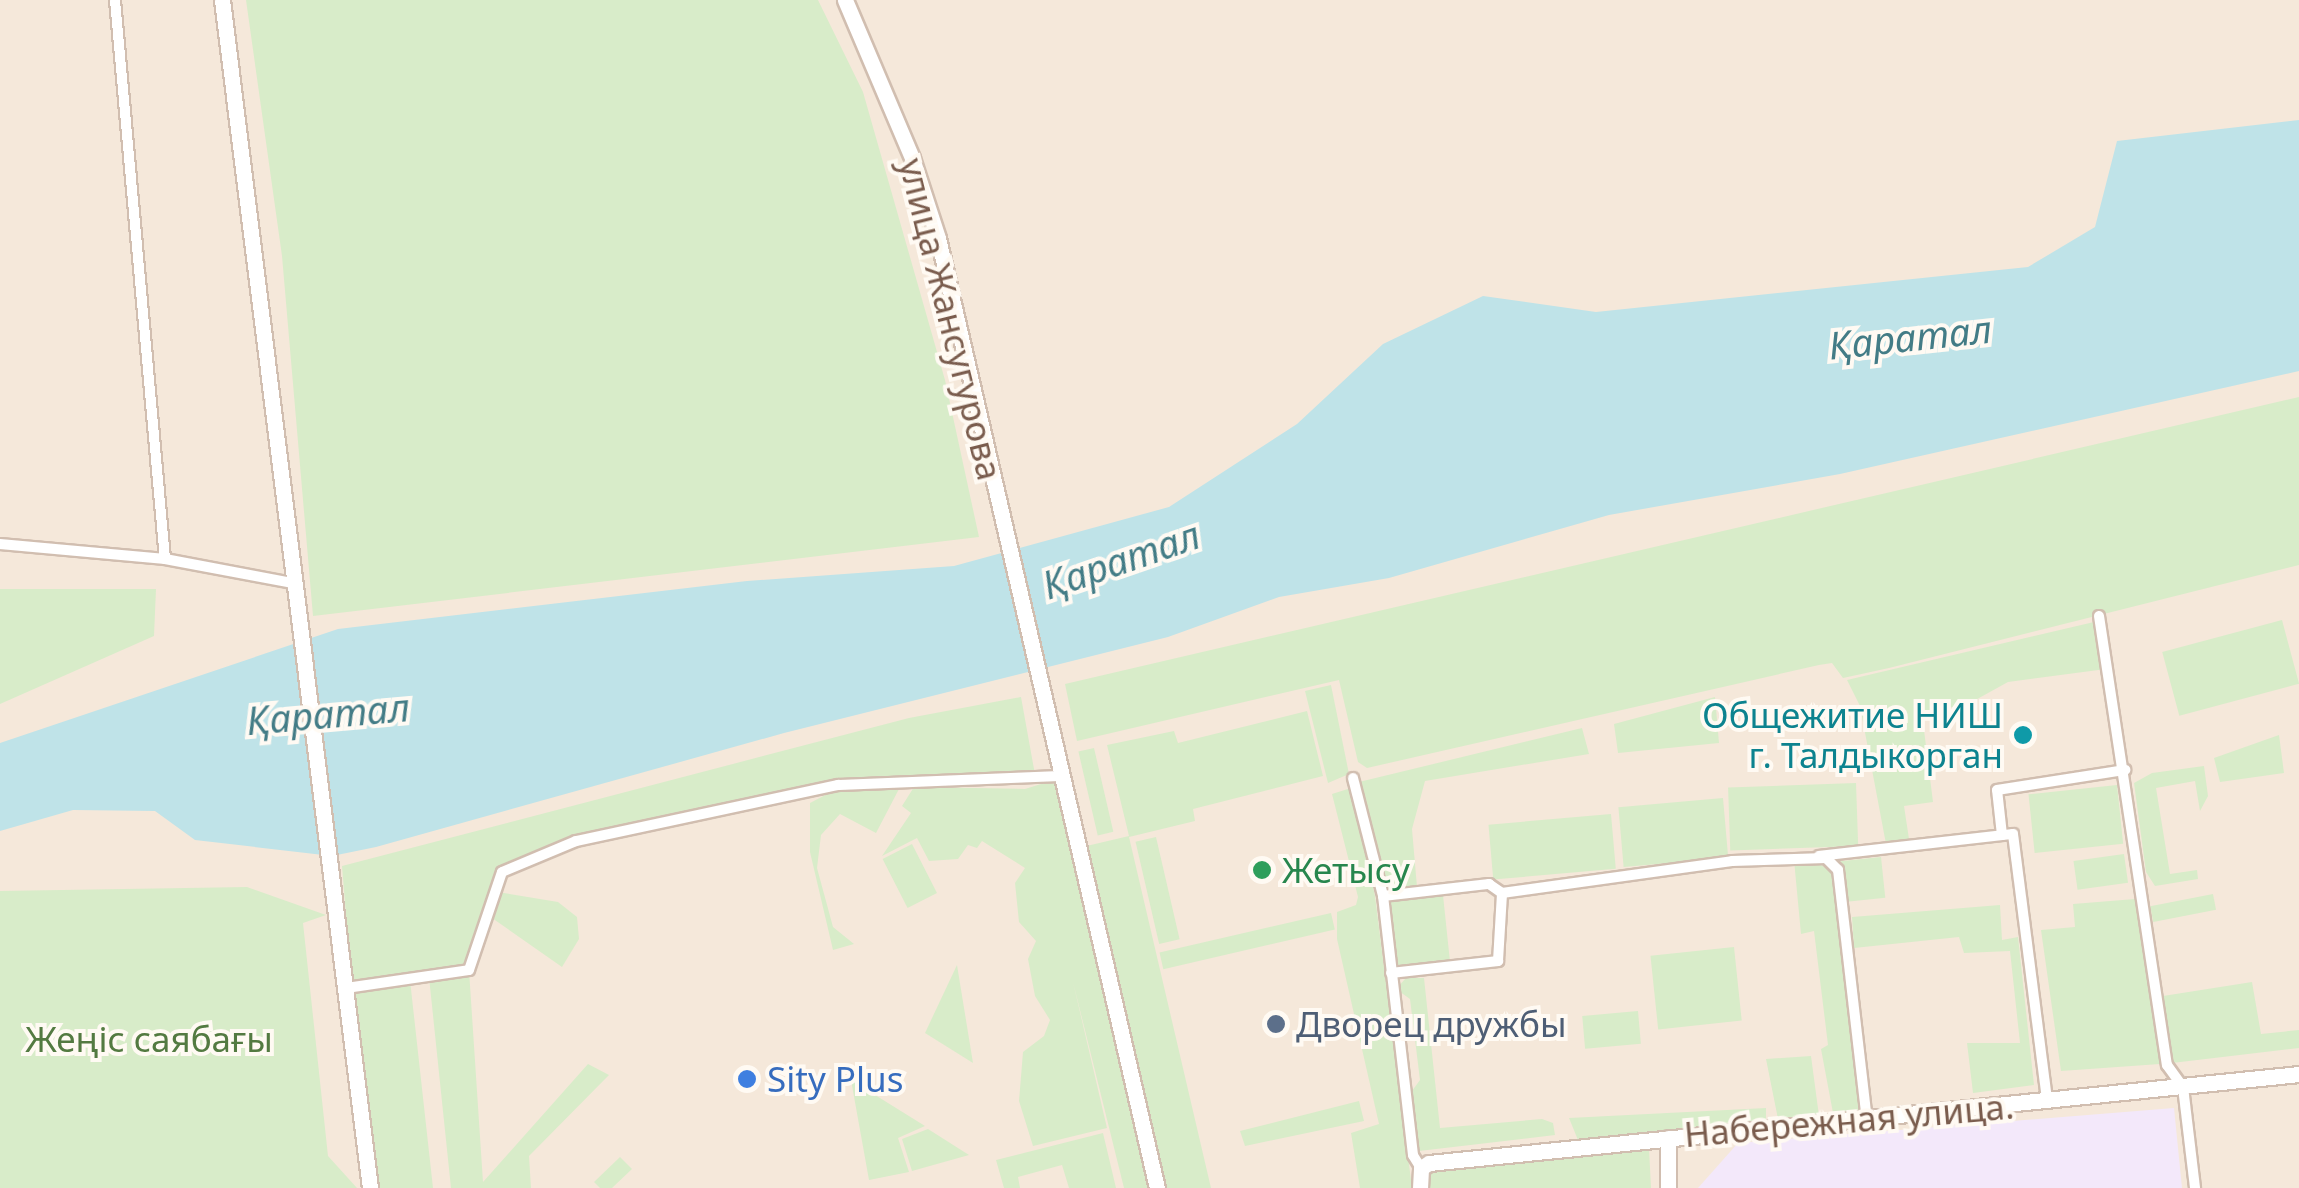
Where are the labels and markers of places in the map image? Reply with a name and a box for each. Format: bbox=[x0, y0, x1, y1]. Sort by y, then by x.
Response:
place label: Общежитие НИШ г. Талдыкорган bbox=[1702, 694, 2003, 776]
marker: Общежитие НИШ г. Талдыкорган bbox=[2012, 724, 2034, 746]
place label: Жетысу bbox=[1282, 849, 1410, 891]
marker: Жетысу bbox=[1251, 859, 1273, 881]
place label: Дворец дружбы bbox=[1296, 1003, 1566, 1045]
marker: Дворец дружбы bbox=[1265, 1013, 1287, 1035]
place label: Sity Plus bbox=[767, 1058, 903, 1100]
marker: Sity Plus bbox=[736, 1068, 758, 1090]

